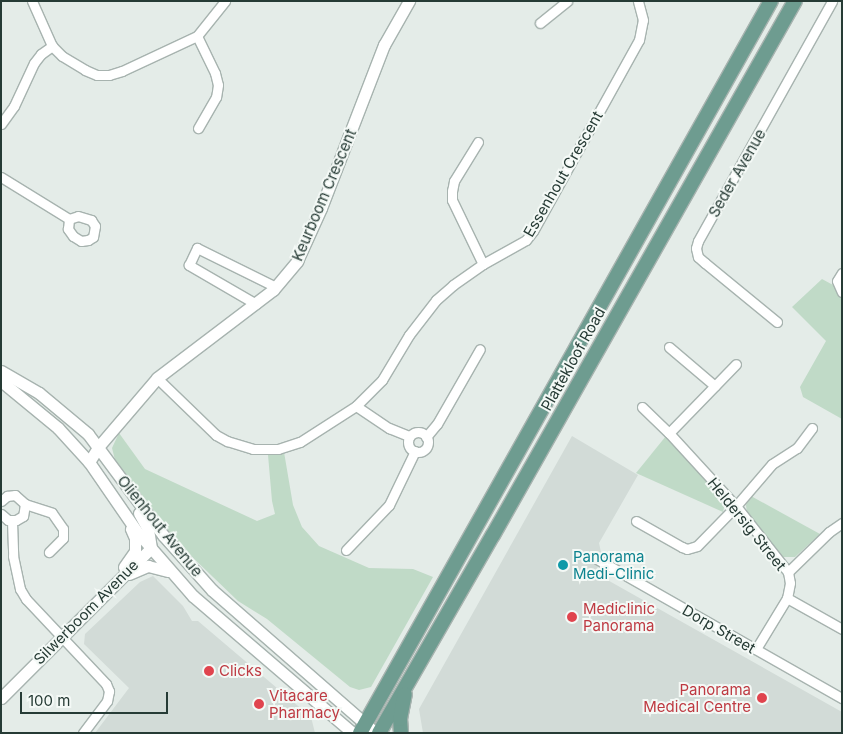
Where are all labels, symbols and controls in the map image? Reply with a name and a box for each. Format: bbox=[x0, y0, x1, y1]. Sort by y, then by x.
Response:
street label: Essenhout Crescent bbox=[520, 108, 606, 240]
street label: Keurboom Crescent bbox=[288, 126, 360, 264]
street label: Seder Avenue bbox=[704, 126, 770, 220]
street label: Plattekloof Road bbox=[537, 304, 609, 414]
street label: Olienhout Avenue bbox=[114, 472, 206, 580]
street label: Heldersig Street bbox=[704, 474, 790, 574]
place label: Panorama Medi-Clinic bbox=[573, 547, 654, 582]
street label: Silwerboom Avenue bbox=[30, 556, 142, 668]
marker: Panorama Medi-Clinic bbox=[557, 559, 569, 571]
place label: Mediclinic Panorama bbox=[583, 599, 655, 634]
street label: Dorp Street bbox=[679, 601, 759, 657]
marker: Mediclinic Panorama bbox=[565, 610, 579, 624]
place label: Clicks bbox=[219, 662, 262, 680]
marker: Clicks bbox=[203, 665, 215, 677]
place label: Panorama Medical Centre bbox=[643, 680, 751, 715]
scale bar bbox=[22, 682, 170, 714]
place label: Vitacare Pharmacy bbox=[269, 686, 340, 721]
text: 100 m bbox=[28, 691, 70, 710]
marker: Panorama Medical Centre bbox=[755, 691, 769, 705]
marker: Vitacare Pharmacy bbox=[253, 698, 265, 710]

